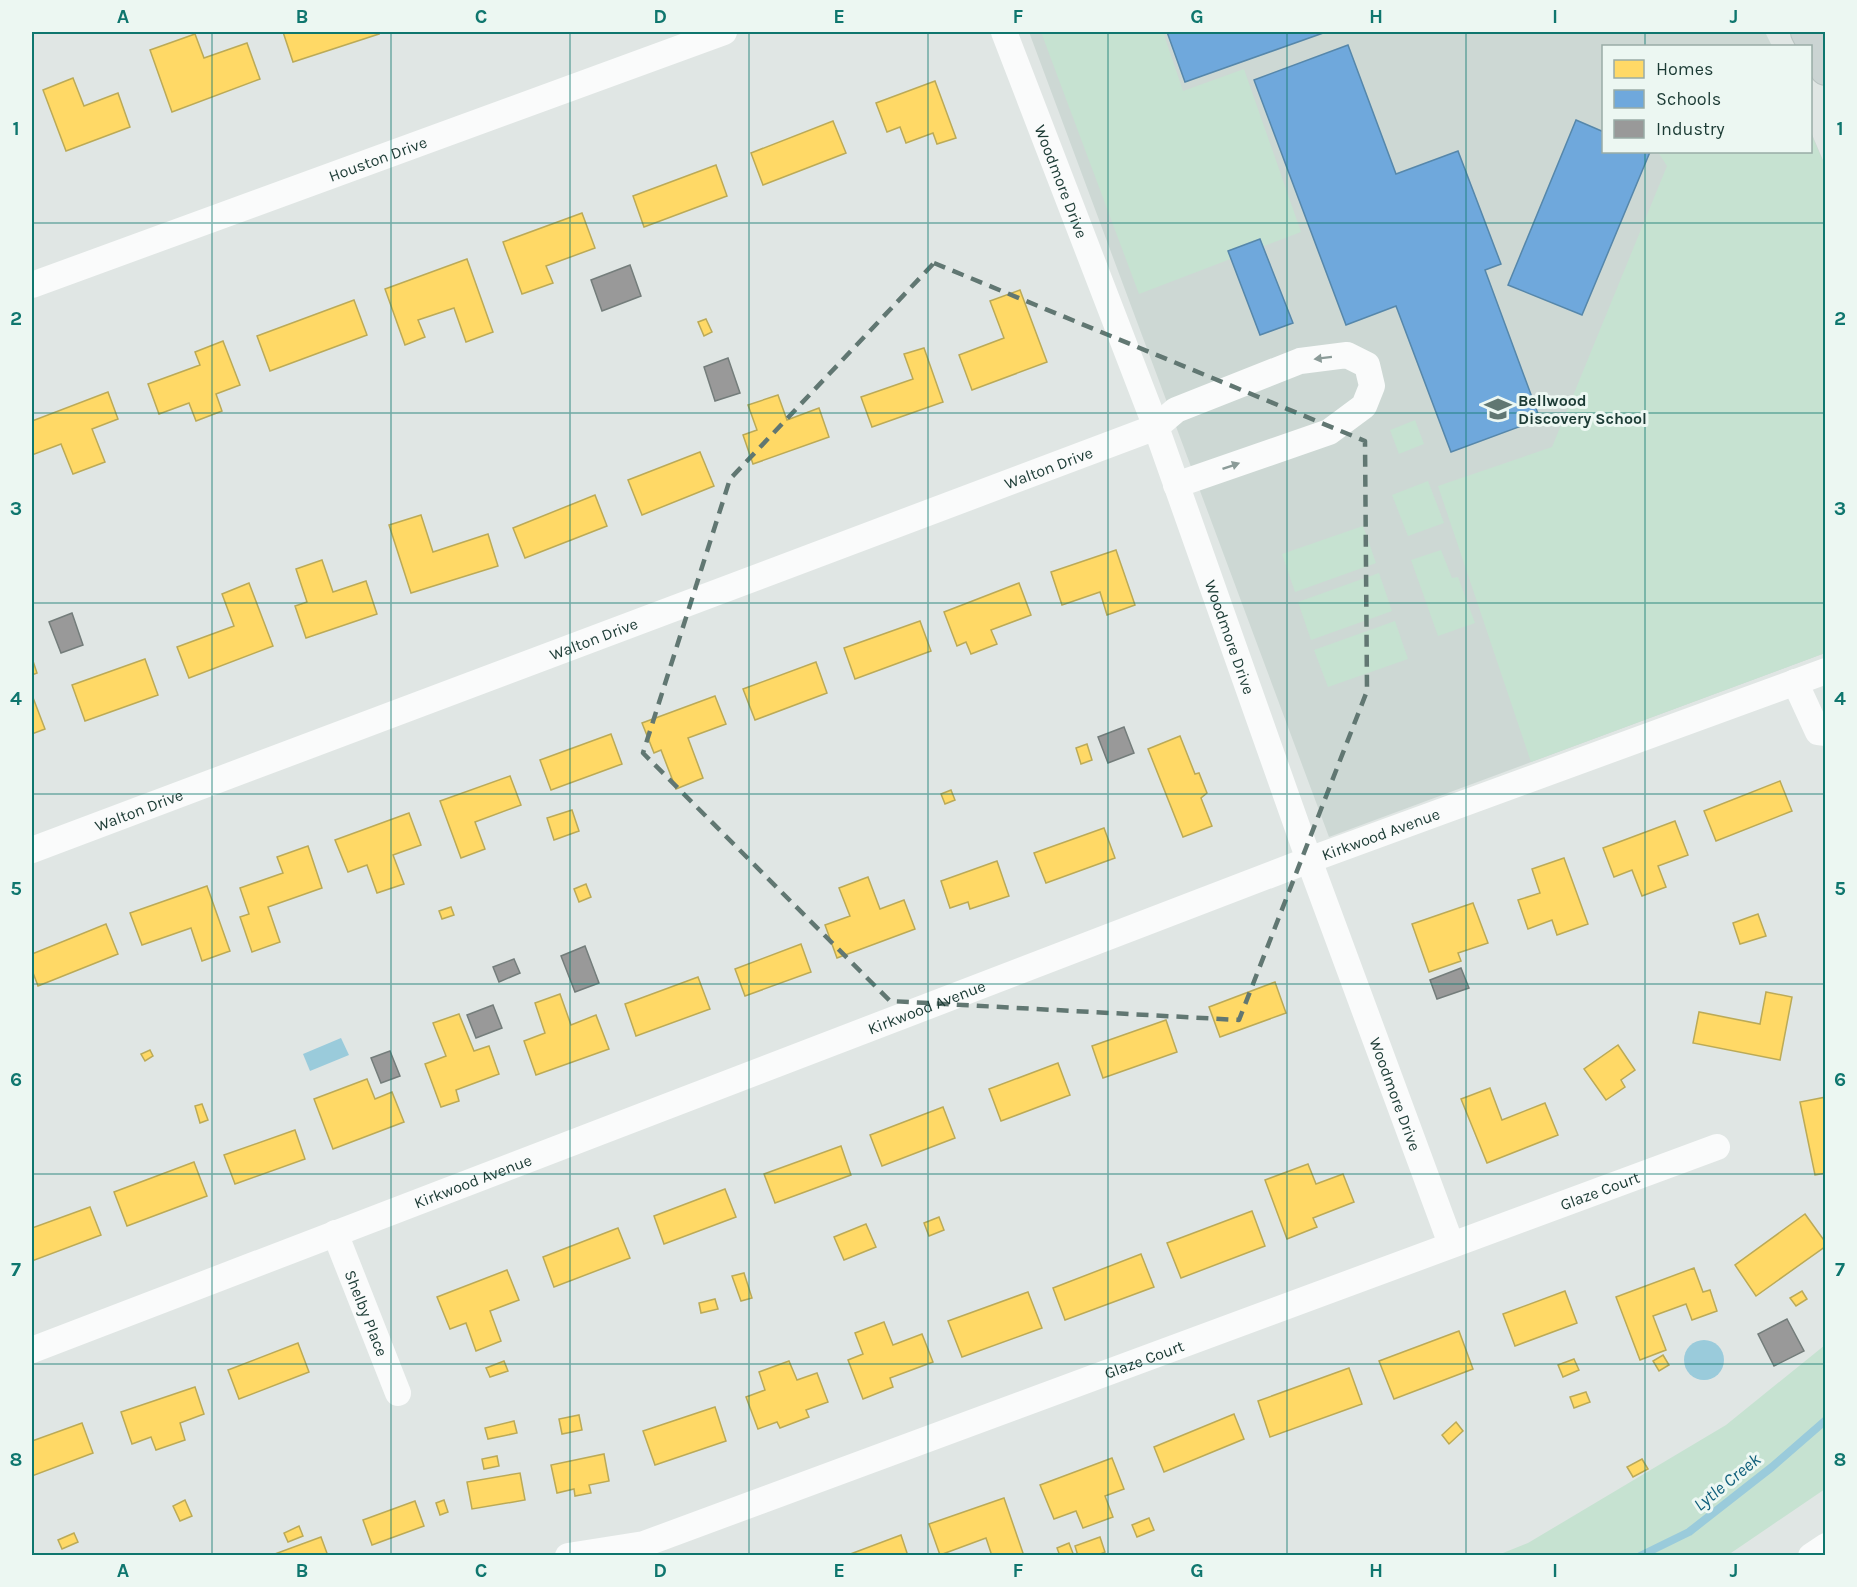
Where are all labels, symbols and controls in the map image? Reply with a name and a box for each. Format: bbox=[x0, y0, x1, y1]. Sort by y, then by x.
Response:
text: A bbox=[117, 5, 130, 28]
text: B bbox=[296, 5, 308, 28]
text: C bbox=[475, 5, 487, 28]
text: D bbox=[653, 5, 667, 28]
text: E bbox=[833, 5, 845, 28]
text: F bbox=[1013, 5, 1024, 28]
text: G bbox=[1190, 5, 1204, 28]
text: H bbox=[1369, 5, 1383, 28]
text: I bbox=[1552, 5, 1558, 28]
text: J bbox=[1730, 5, 1738, 28]
legend bbox=[1602, 45, 1812, 153]
text: Homes bbox=[1656, 58, 1713, 80]
text: Schools bbox=[1656, 88, 1721, 110]
text: 1 bbox=[12, 117, 20, 140]
text: 1 bbox=[1836, 117, 1844, 140]
text: Industry bbox=[1656, 118, 1725, 140]
street label: Woodmore Drive bbox=[1031, 122, 1091, 241]
street label: Houston Drive bbox=[326, 132, 430, 186]
text: 2 bbox=[10, 307, 22, 330]
text: 2 bbox=[1834, 307, 1846, 330]
one-way arrow bbox=[1314, 353, 1333, 362]
place label: Bellwood Discovery School bbox=[1518, 391, 1647, 428]
school or university icon: Bellwood Discovery School bbox=[1483, 394, 1513, 424]
street label: Walton Drive bbox=[1002, 443, 1095, 493]
one-way arrow bbox=[1222, 460, 1240, 470]
text: 3 bbox=[10, 497, 22, 520]
text: 3 bbox=[1834, 497, 1846, 520]
street label: Woodmore Drive bbox=[1201, 578, 1259, 697]
street label: Walton Drive bbox=[547, 614, 640, 664]
text: 4 bbox=[10, 687, 22, 710]
text: 4 bbox=[1834, 687, 1846, 710]
street label: Walton Drive bbox=[92, 785, 186, 836]
street label: Kirkwood Avenue bbox=[1319, 804, 1442, 865]
text: 5 bbox=[10, 877, 22, 900]
text: 5 bbox=[1834, 877, 1846, 900]
street label: Kirkwood Avenue bbox=[865, 976, 988, 1038]
street label: Woodmore Drive bbox=[1365, 1035, 1425, 1154]
text: 6 bbox=[10, 1068, 22, 1091]
text: 6 bbox=[1834, 1068, 1846, 1091]
street label: Kirkwood Avenue bbox=[411, 1150, 534, 1213]
street label: Glaze Court bbox=[1558, 1167, 1642, 1214]
text: 7 bbox=[11, 1258, 21, 1281]
text: 7 bbox=[1835, 1258, 1845, 1281]
street label: Shelby Place bbox=[340, 1267, 392, 1359]
street label: Glaze Court bbox=[1102, 1336, 1186, 1383]
text: 8 bbox=[10, 1448, 22, 1471]
water label: Lytle Creek bbox=[1689, 1448, 1766, 1516]
text: 8 bbox=[1834, 1448, 1846, 1471]
text: A bbox=[117, 1559, 130, 1582]
text: B bbox=[296, 1559, 308, 1582]
text: C bbox=[475, 1559, 487, 1582]
text: D bbox=[653, 1559, 667, 1582]
text: E bbox=[833, 1559, 845, 1582]
text: F bbox=[1013, 1559, 1024, 1582]
text: G bbox=[1190, 1559, 1204, 1582]
text: H bbox=[1369, 1559, 1383, 1582]
text: I bbox=[1552, 1559, 1558, 1582]
text: J bbox=[1730, 1559, 1738, 1582]

